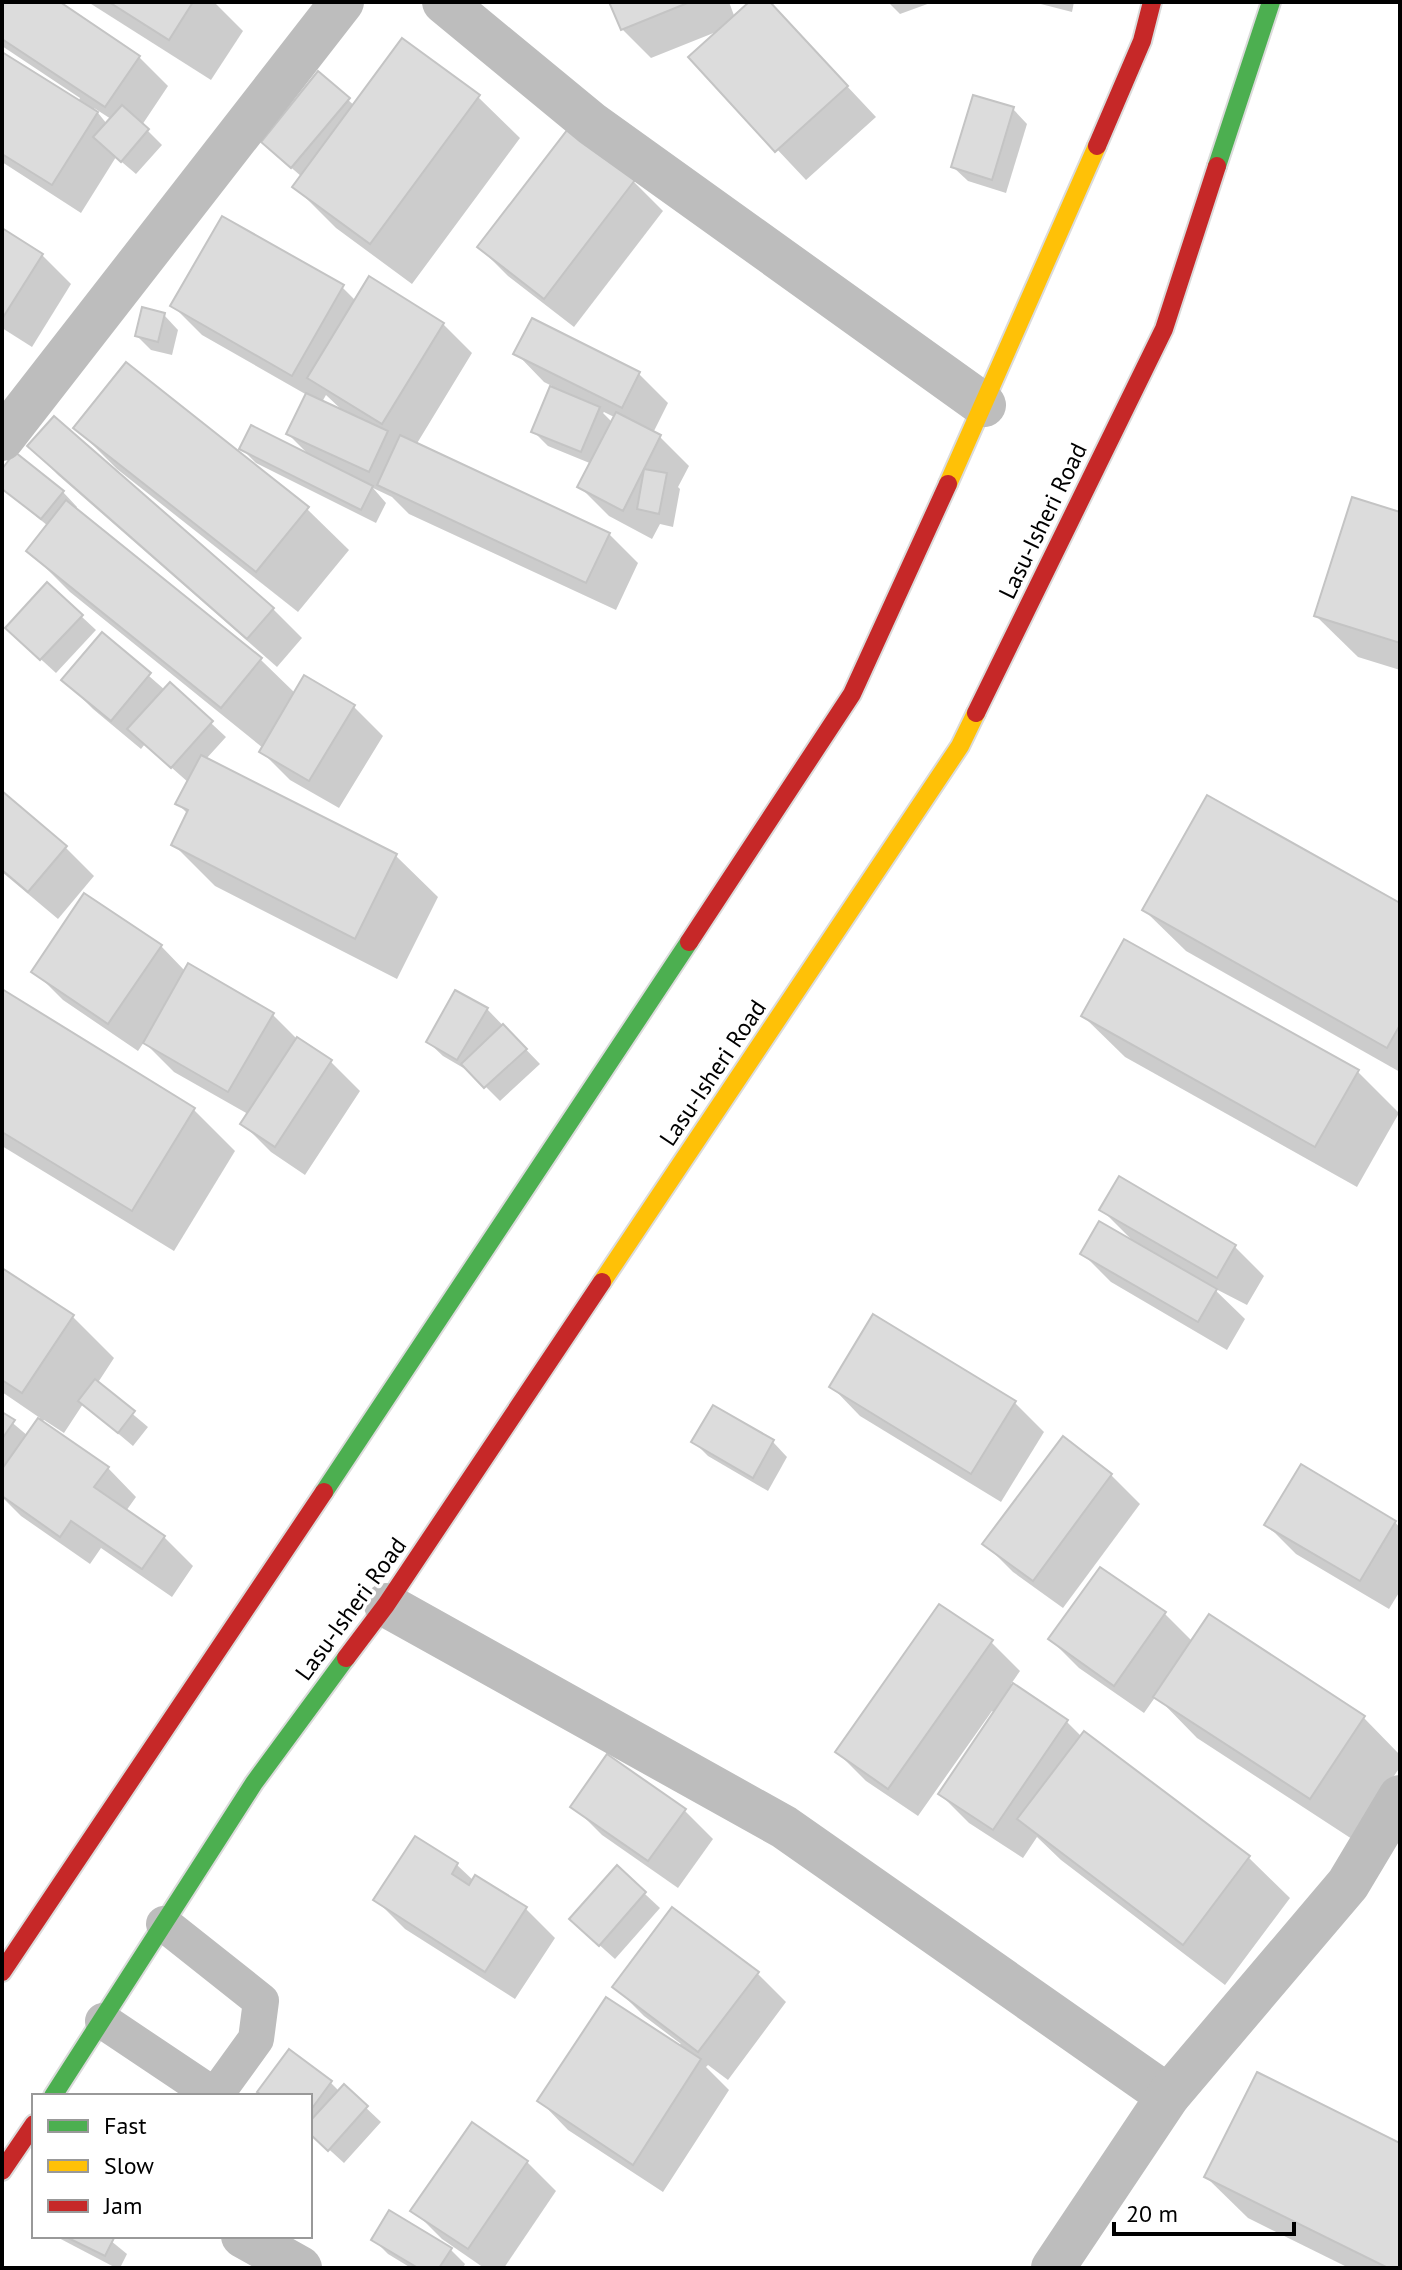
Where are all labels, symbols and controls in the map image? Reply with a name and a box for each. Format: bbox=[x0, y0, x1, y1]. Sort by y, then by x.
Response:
street label: Lasu-Isheri Road bbox=[991, 438, 1094, 604]
street label: Lasu-Isheri Road bbox=[652, 994, 773, 1152]
street label: Lasu-Isheri Road bbox=[288, 1531, 413, 1686]
legend bbox=[32, 2094, 312, 2238]
text: Fast bbox=[104, 2110, 147, 2141]
text: Slow bbox=[104, 2150, 154, 2181]
scale bar bbox=[1114, 2186, 1294, 2236]
text: Jam bbox=[103, 2190, 142, 2221]
text: 20 m bbox=[1126, 2198, 1178, 2229]

